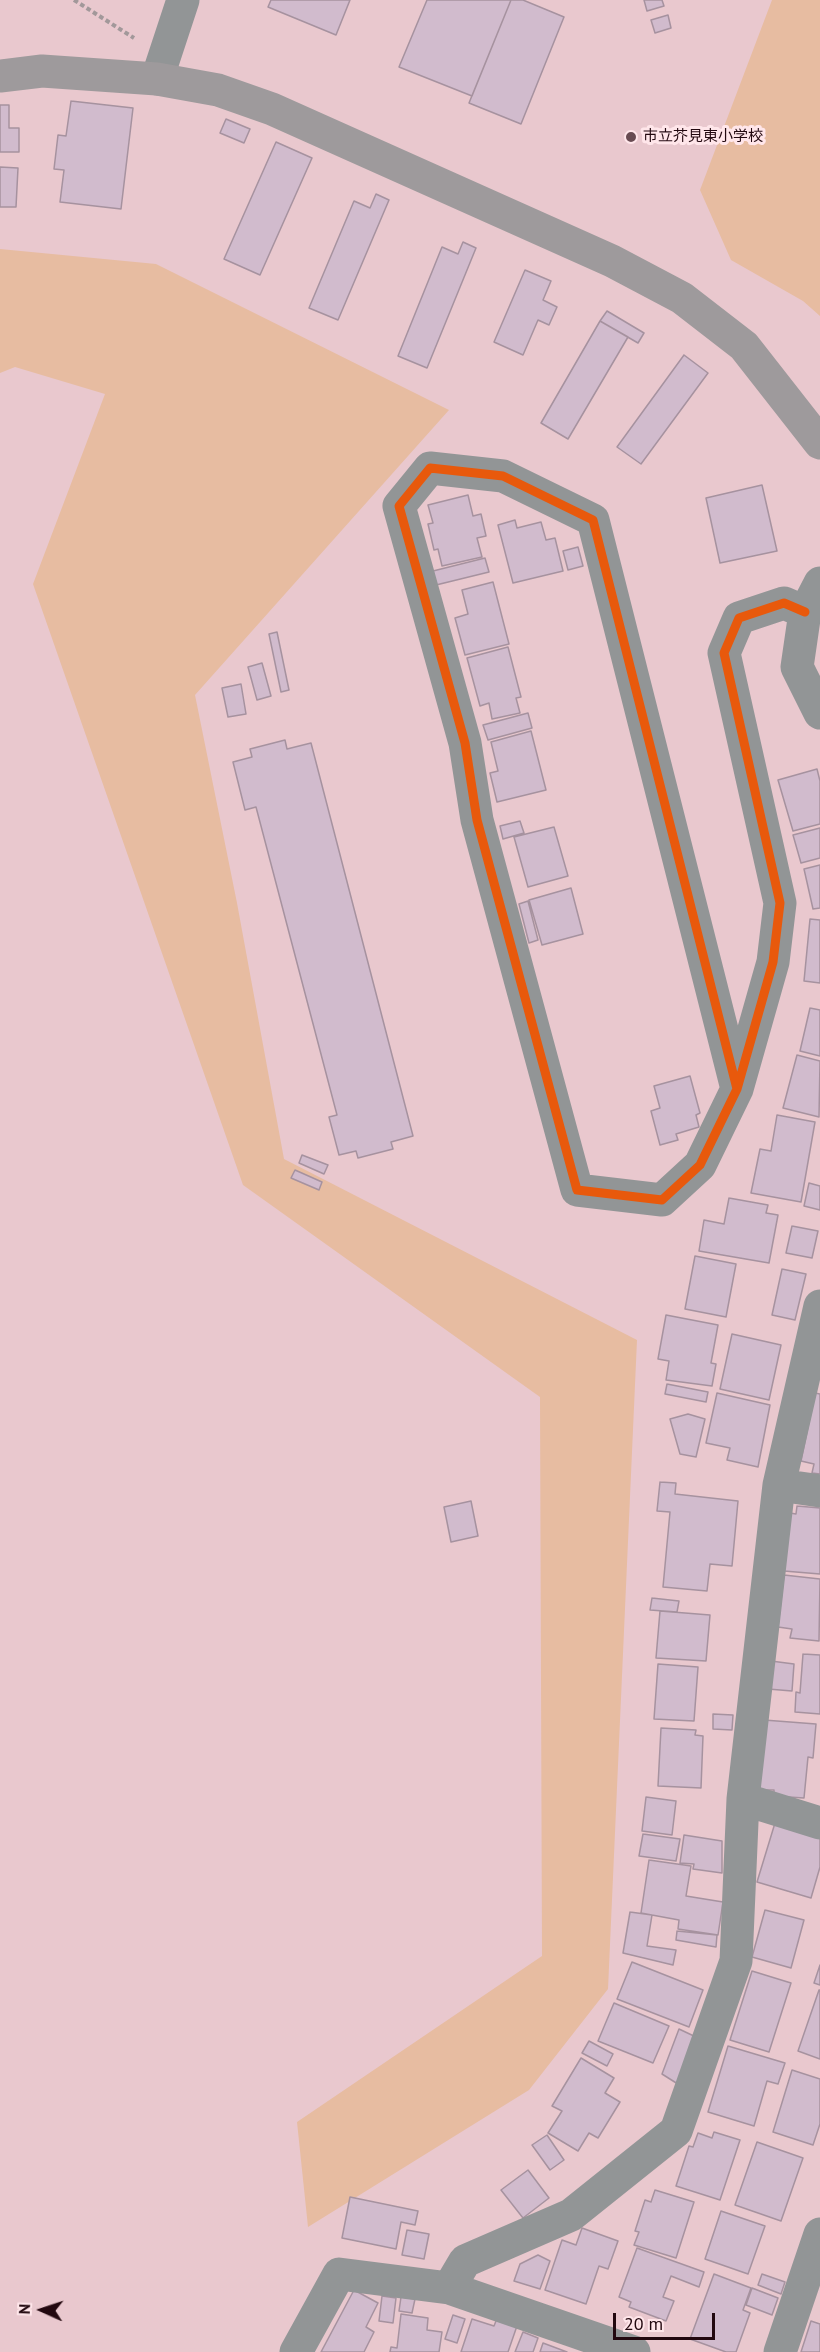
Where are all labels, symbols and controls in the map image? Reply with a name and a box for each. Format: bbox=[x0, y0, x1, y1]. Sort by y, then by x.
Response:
place label: 市立芥見東小学校 bbox=[643, 128, 763, 146]
marker: 市立芥見東小学校 bbox=[624, 130, 638, 144]
north arrow bbox=[12, 2280, 72, 2340]
scale bar bbox=[616, 2301, 718, 2339]
text: N bbox=[14, 2303, 34, 2315]
text: 20 m bbox=[624, 2312, 663, 2335]

